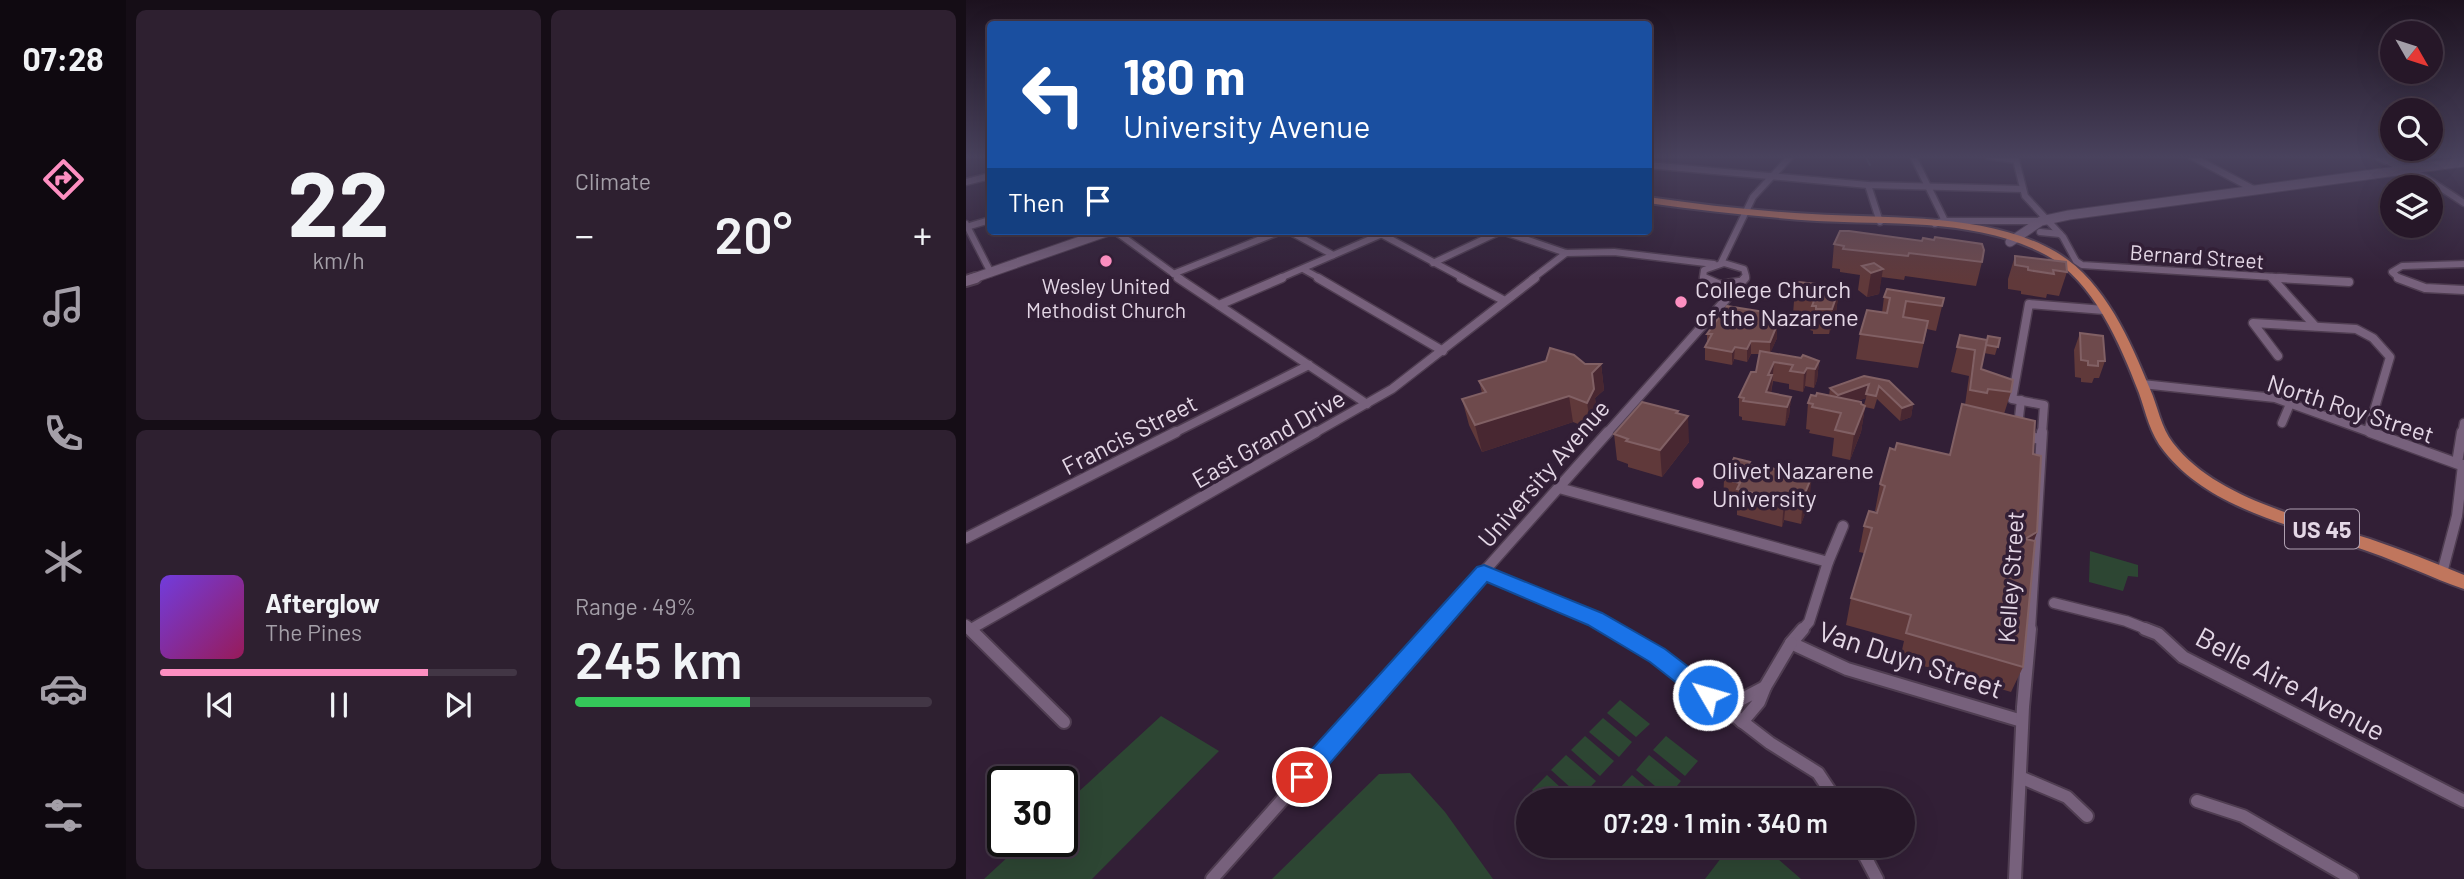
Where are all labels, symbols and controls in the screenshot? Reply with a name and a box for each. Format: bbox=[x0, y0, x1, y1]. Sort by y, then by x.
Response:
north arrow bbox=[2380, 21, 2443, 84]
map controls bbox=[2380, 21, 2443, 238]
text: 07:28 bbox=[23, 39, 104, 77]
text: 180 m bbox=[1123, 46, 1246, 105]
icon: left bbox=[1008, 49, 1099, 140]
button: search bbox=[2380, 98, 2443, 161]
text: University Avenue bbox=[1123, 106, 1370, 144]
text: 22 bbox=[288, 146, 389, 255]
icon: directions bbox=[39, 155, 88, 204]
text: Climate bbox=[575, 167, 651, 195]
button: layers bbox=[2380, 175, 2443, 238]
icon: arrive bbox=[1079, 182, 1117, 220]
text: Then bbox=[1008, 186, 1065, 217]
text: 20° bbox=[715, 202, 792, 264]
text: − bbox=[575, 211, 594, 257]
text: + bbox=[913, 211, 932, 257]
street label: Bernard Street bbox=[2129, 239, 2265, 273]
text: km/h bbox=[312, 246, 365, 274]
marker: Wesley United Methodist Church bbox=[1098, 253, 1114, 269]
place label: Wesley United Methodist Church bbox=[1026, 273, 1186, 322]
place label: College Church of the Nazarene bbox=[1695, 274, 1859, 331]
icon: music bbox=[39, 282, 88, 331]
marker: College Church of the Nazarene bbox=[1673, 294, 1689, 310]
street label: North Roy Street bbox=[2264, 367, 2438, 449]
street label: East Grand Drive bbox=[1186, 383, 1350, 493]
street label: Francis Street bbox=[1057, 388, 1201, 480]
street label: University Avenue bbox=[1471, 393, 1615, 553]
icon: phone bbox=[39, 409, 88, 458]
place label: Olivet Nazarene University bbox=[1712, 455, 1874, 512]
marker: Olivet Nazarene University bbox=[1690, 475, 1706, 491]
road number: US 45 bbox=[2285, 509, 2359, 548]
street label: Kelley Street bbox=[1991, 510, 2029, 644]
icon: climate bbox=[39, 537, 88, 586]
text: Afterglow bbox=[265, 587, 380, 618]
text: Range · 49% bbox=[575, 592, 696, 620]
street label: Van Duyn Street bbox=[1814, 613, 2008, 705]
text: The Pines bbox=[265, 618, 362, 646]
street label: Belle Aire Avenue bbox=[2190, 619, 2392, 747]
text: 245 km bbox=[575, 627, 742, 689]
position arrow bbox=[1671, 658, 1745, 732]
icon: car bbox=[39, 664, 88, 713]
icon: previous bbox=[201, 686, 239, 724]
icon: pause bbox=[320, 686, 358, 724]
icon: next bbox=[439, 686, 477, 724]
pin bbox=[1272, 747, 1332, 807]
icon: arrive bbox=[1283, 758, 1321, 796]
speed limit sign: 30 bbox=[987, 766, 1078, 857]
icon: filters bbox=[39, 791, 88, 840]
text: 07:29 · 1 min · 340 m bbox=[1603, 807, 1828, 838]

